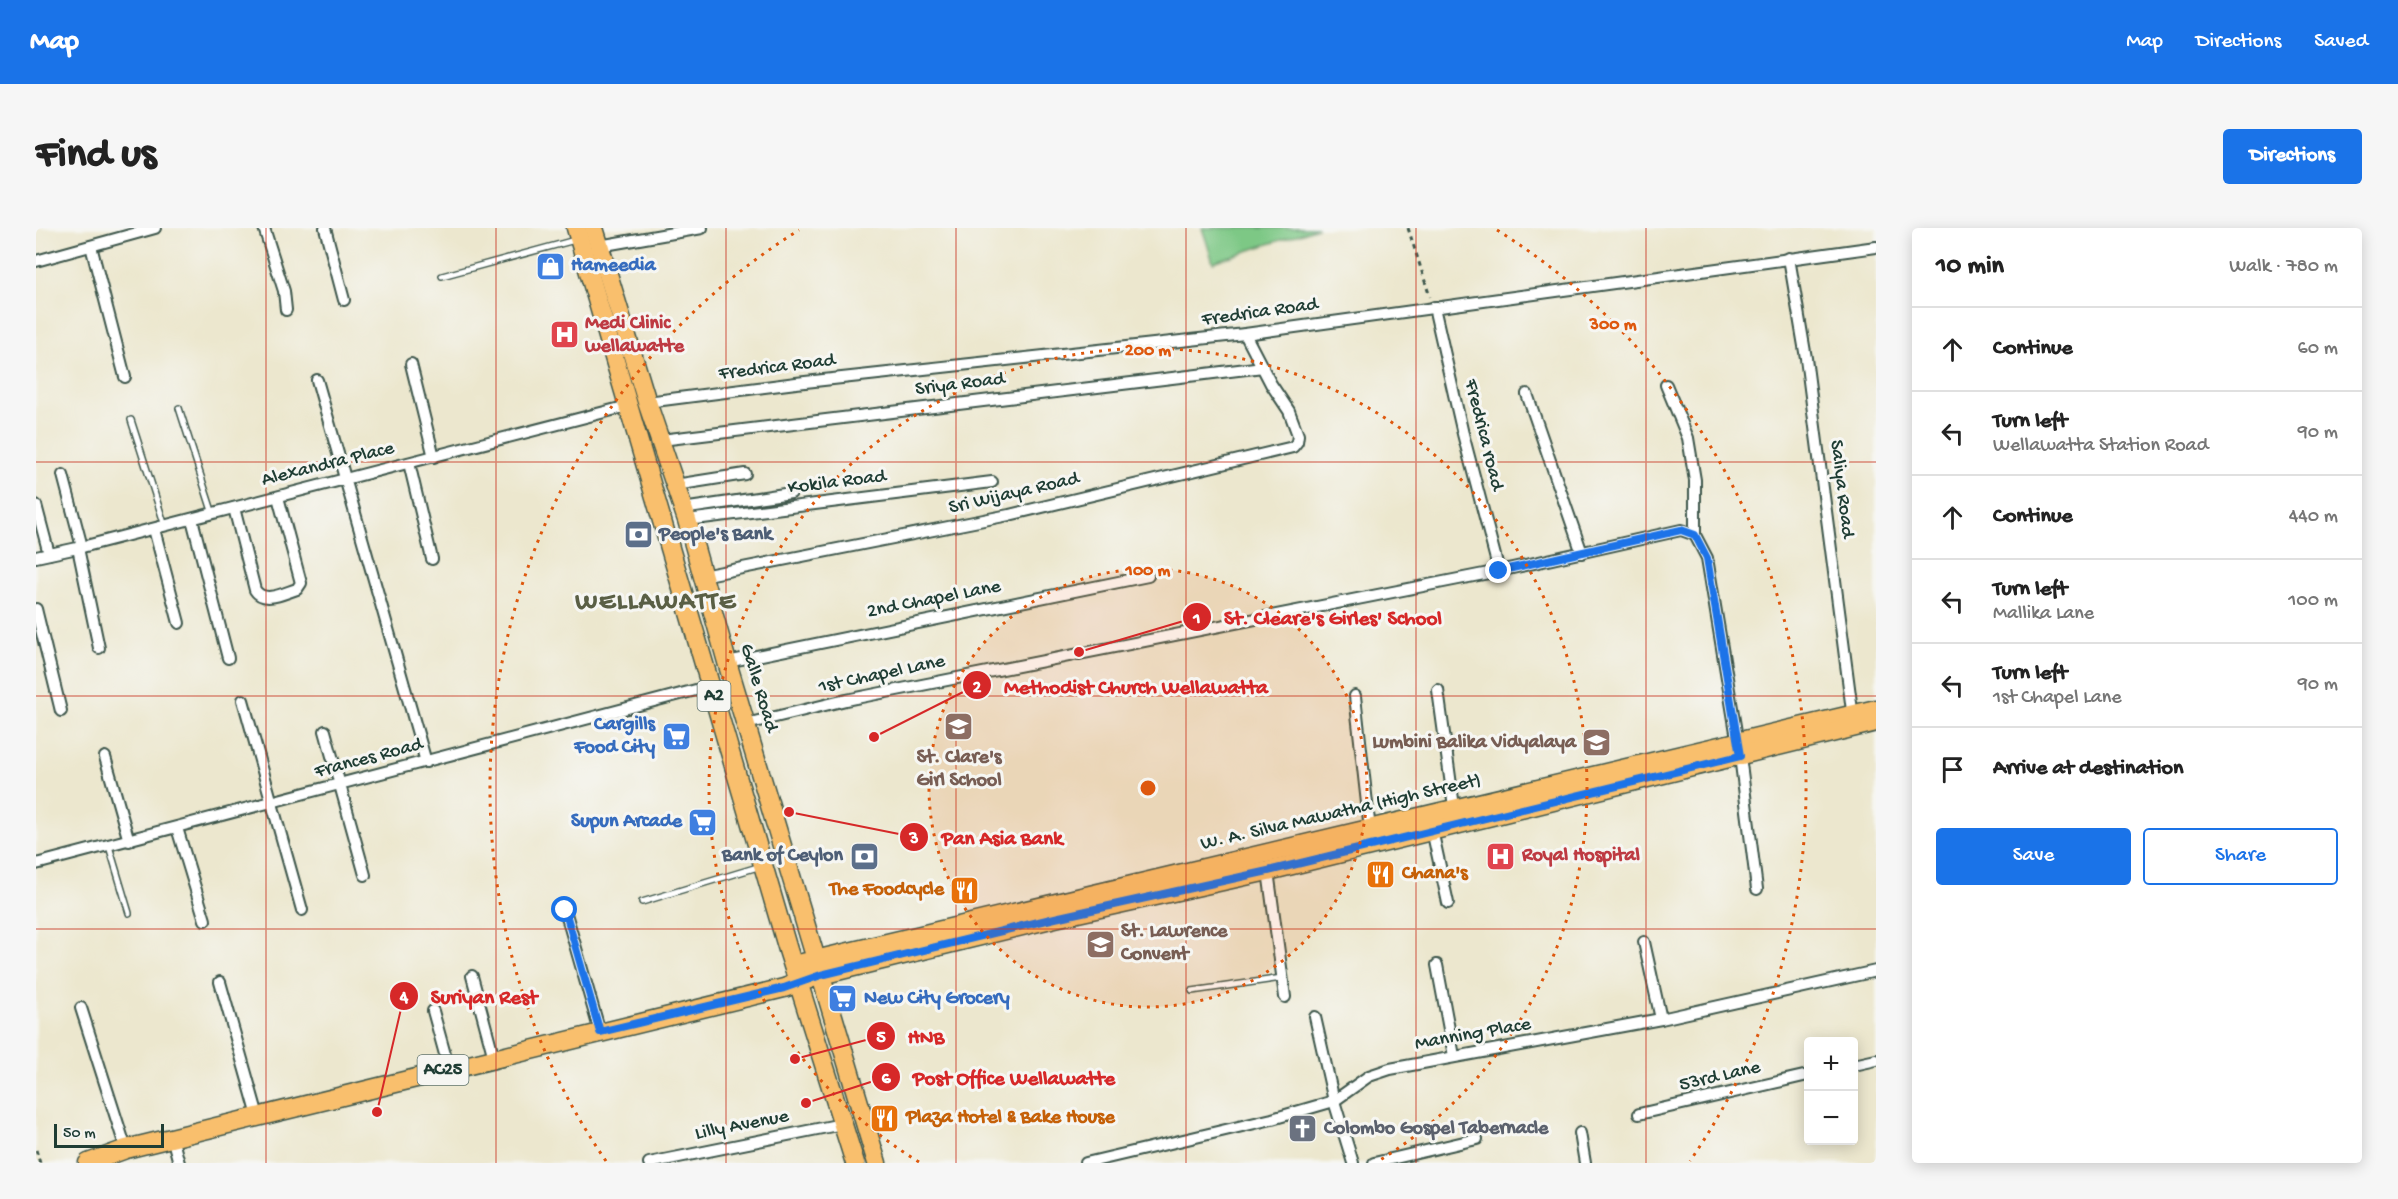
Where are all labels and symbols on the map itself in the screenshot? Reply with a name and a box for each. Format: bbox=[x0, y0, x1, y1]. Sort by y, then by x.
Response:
shop icon: Hameedia bbox=[534, 250, 566, 282]
place label: Hameedia bbox=[571, 255, 656, 278]
street label: Fredrica Road bbox=[1199, 293, 1322, 333]
place label: Medi Clinic wellawatte bbox=[584, 313, 685, 359]
text: 300 m bbox=[1589, 315, 1637, 336]
hospital icon: Medi Clinic wellawatte bbox=[548, 319, 580, 351]
text: 200 m bbox=[1125, 341, 1171, 362]
street label: Fredrica Road bbox=[716, 349, 839, 387]
street label: Sriya Road bbox=[914, 368, 1008, 402]
street label: Fredrica road bbox=[1458, 376, 1508, 495]
street label: Alexandra Place bbox=[259, 437, 397, 493]
street label: Saliya Road bbox=[1824, 439, 1859, 542]
street label: Kokila Road bbox=[787, 465, 890, 500]
street label: Sri Wijaya Road bbox=[947, 467, 1084, 520]
bank icon: People's Bank bbox=[622, 519, 654, 551]
place label: People's Bank bbox=[658, 524, 774, 547]
route end bbox=[1485, 557, 1511, 583]
text: 100 m bbox=[1125, 561, 1171, 582]
street label: 2nd Chapel Lane bbox=[865, 576, 1004, 624]
district label: WELLAWATTE bbox=[574, 588, 737, 619]
callout: St. Cleare's Girles' School bbox=[1182, 598, 1454, 637]
text: St. Cleare's Girles' School bbox=[1224, 608, 1442, 633]
text: 1 bbox=[1192, 609, 1201, 630]
street label: Galle Road bbox=[734, 641, 783, 737]
street label: 1st Chapel Lane bbox=[816, 650, 948, 700]
callout: Methodist Church Wellawatta bbox=[962, 666, 1280, 705]
text: Methodist Church Wellawatta bbox=[1004, 677, 1269, 702]
text: 2 bbox=[973, 678, 982, 699]
road number: A2 bbox=[698, 681, 730, 711]
school or university icon: St. Clare's Girl School bbox=[943, 711, 975, 743]
place label: Cargills Food City bbox=[573, 714, 657, 760]
supermarket icon: Cargills Food City bbox=[660, 721, 692, 753]
school or university icon: Lumbini Balika Vidyalaya bbox=[1581, 727, 1613, 759]
place label: Lumbini Balika Vidyalaya bbox=[1372, 732, 1577, 755]
street label: Frances Road bbox=[312, 733, 428, 785]
place label: St. Clare's Girl School bbox=[916, 747, 1003, 793]
street label: W. A. Silva Mawatha (High Street) bbox=[1199, 770, 1483, 856]
centre of rings bbox=[1138, 778, 1158, 798]
supermarket icon: Supun Arcade bbox=[687, 806, 719, 838]
place label: Supun Arcade bbox=[571, 811, 683, 834]
callout: Pan Asia Bank bbox=[899, 817, 1074, 856]
text: Pan Asia Bank bbox=[940, 828, 1065, 853]
text: 3 bbox=[908, 829, 919, 850]
bank icon: Bank of Ceylon bbox=[848, 840, 880, 872]
hospital icon: Royal Hospital bbox=[1485, 840, 1517, 872]
place label: Bank of Ceylon bbox=[721, 845, 843, 868]
place label: Royal Hospital bbox=[1521, 845, 1641, 868]
restaurant icon: Chana's bbox=[1365, 858, 1397, 890]
place label: Chana's bbox=[1401, 863, 1469, 886]
restaurant icon: The Foodcycle bbox=[949, 874, 981, 906]
place label: The Foodcycle bbox=[828, 879, 945, 902]
route start bbox=[551, 896, 577, 922]
place label: St. Lawrence Convent bbox=[1120, 921, 1228, 967]
school or university icon: St. Lawrence Convent bbox=[1084, 928, 1116, 960]
callout: Suriyan Rest bbox=[389, 976, 550, 1015]
supermarket icon: New City Grocery bbox=[827, 983, 859, 1015]
text: Suriyan Rest bbox=[431, 987, 540, 1012]
text: 4 bbox=[399, 988, 409, 1009]
place label: New City Grocery bbox=[864, 988, 1010, 1011]
street label: Manning Place bbox=[1413, 1013, 1534, 1057]
callout: HNB bbox=[866, 1016, 956, 1055]
text: HNB bbox=[908, 1027, 945, 1052]
text: 5 bbox=[876, 1028, 886, 1049]
road number: AC25 bbox=[418, 1055, 468, 1085]
street label: 53rd Lane bbox=[1677, 1056, 1764, 1098]
callout: Post Office Wellawatte bbox=[871, 1057, 1128, 1096]
text: Post Office Wellawatte bbox=[912, 1068, 1116, 1093]
text: 6 bbox=[881, 1069, 891, 1090]
restaurant icon: Plaza Hotel & Bake House bbox=[869, 1102, 901, 1134]
street label: Lilly Avenue bbox=[693, 1106, 792, 1146]
place label: Plaza Hotel & Bake House bbox=[905, 1107, 1115, 1130]
church icon: Colombo Gospel Tabernacle bbox=[1287, 1113, 1319, 1145]
place label: Colombo Gospel Tabernacle bbox=[1323, 1118, 1549, 1141]
scale bar bbox=[54, 1121, 164, 1148]

